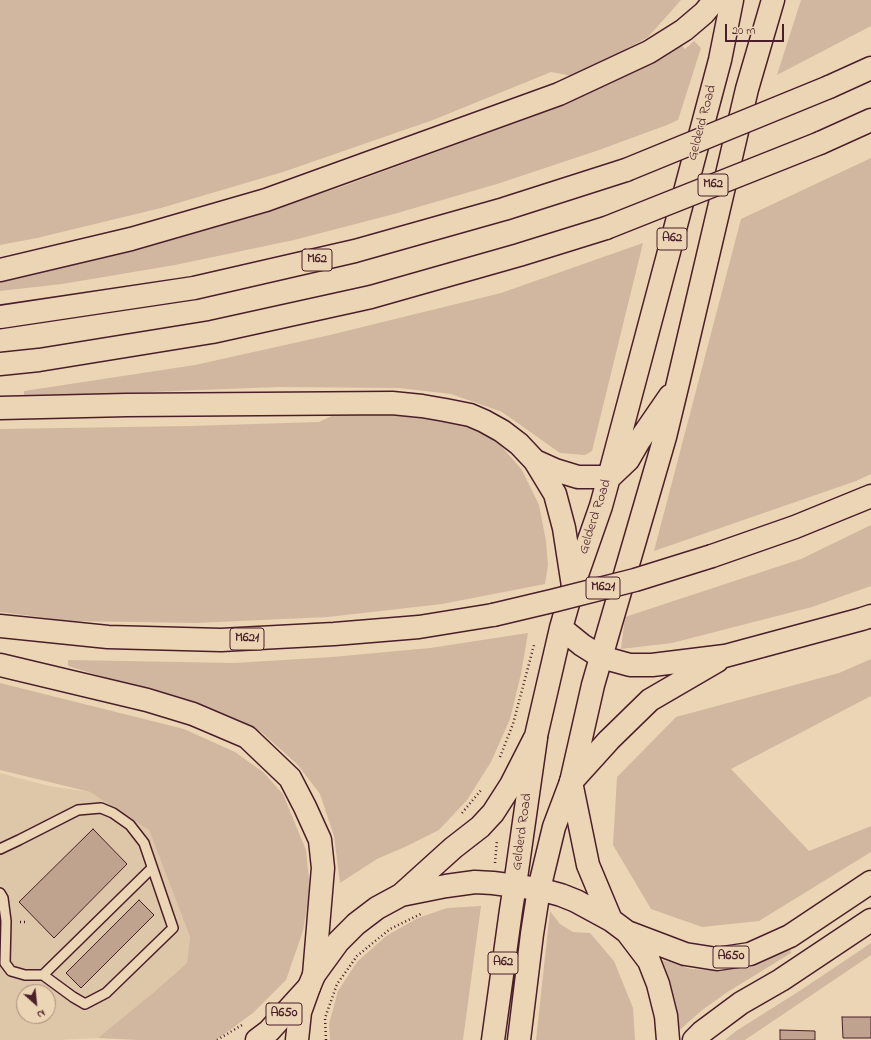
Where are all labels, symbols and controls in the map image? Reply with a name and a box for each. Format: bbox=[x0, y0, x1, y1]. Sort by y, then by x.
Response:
scale bar bbox=[727, 16, 786, 42]
text: 20 m bbox=[732, 22, 755, 40]
street label: Gelderd Road bbox=[685, 83, 721, 163]
road number: M62 bbox=[698, 174, 728, 196]
road number: A62 bbox=[657, 228, 687, 250]
road number: M62 bbox=[302, 249, 332, 271]
street label: Gelderd Road bbox=[576, 477, 616, 557]
road number: M621 bbox=[586, 577, 620, 599]
road number: M621 bbox=[230, 628, 264, 650]
street label: Gelderd Road bbox=[509, 792, 537, 872]
road number: A650 bbox=[713, 946, 749, 968]
road number: A62 bbox=[488, 952, 518, 974]
north arrow bbox=[16, 984, 56, 1024]
road number: A650 bbox=[266, 1003, 302, 1025]
text: N bbox=[34, 1005, 48, 1023]

